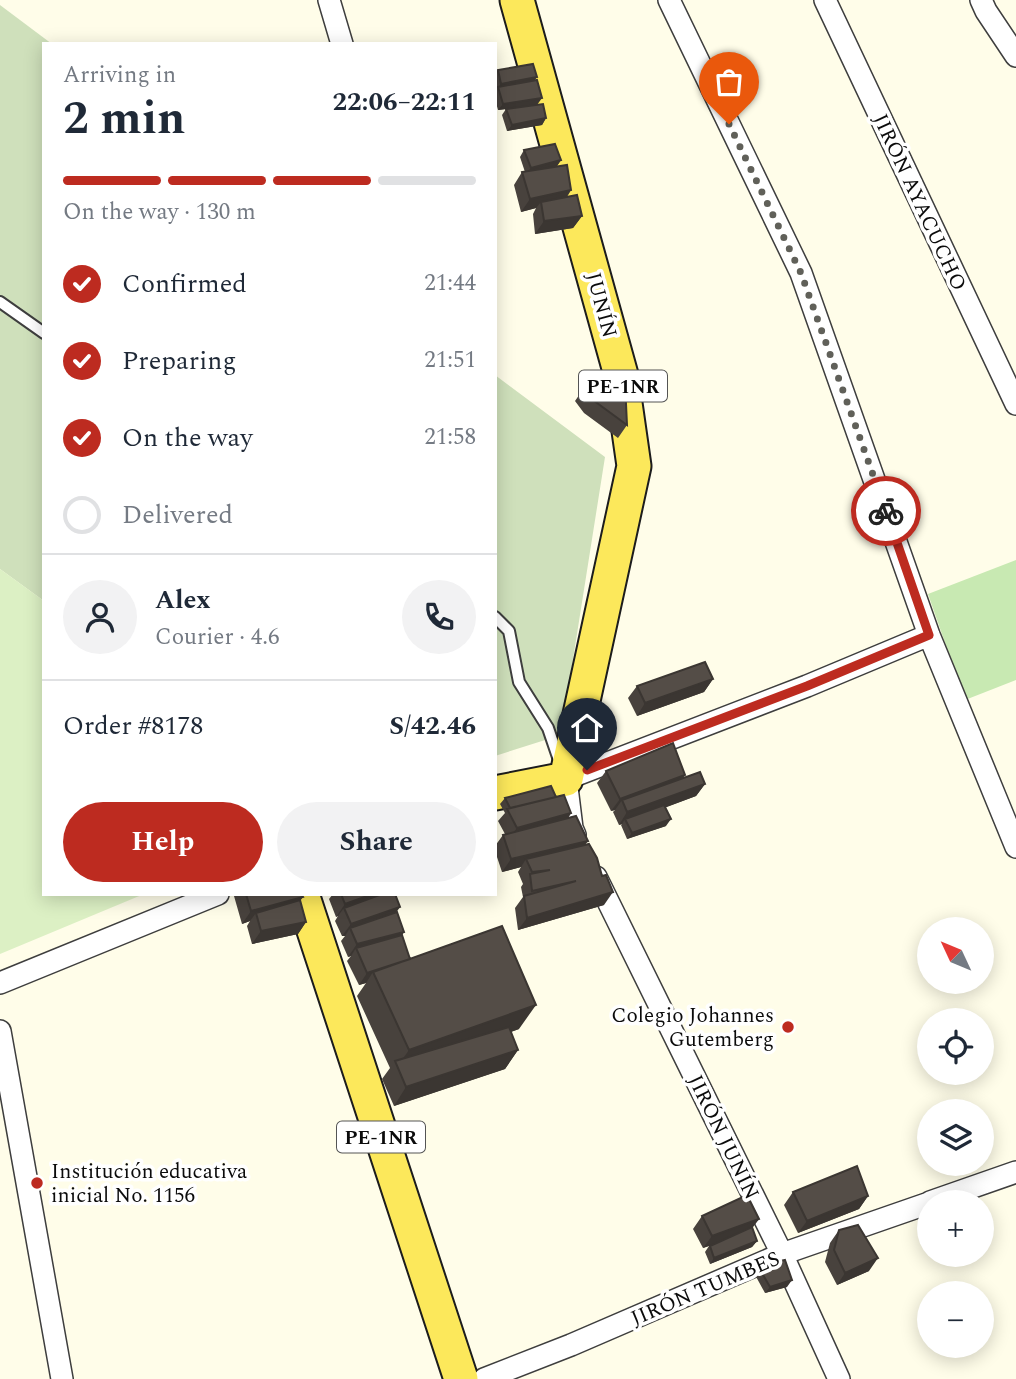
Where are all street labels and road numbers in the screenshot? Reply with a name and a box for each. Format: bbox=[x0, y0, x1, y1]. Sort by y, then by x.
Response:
street label: JIRÓN AYACUCHO bbox=[864, 108, 974, 296]
street label: JUNÍN bbox=[577, 269, 625, 342]
road number: PE-1NR bbox=[579, 370, 667, 402]
street label: JIRÓN JUNÍN bbox=[679, 1069, 767, 1205]
road number: PE-1NR bbox=[337, 1121, 425, 1152]
street label: JIRÓN TUMBES bbox=[626, 1243, 785, 1335]

